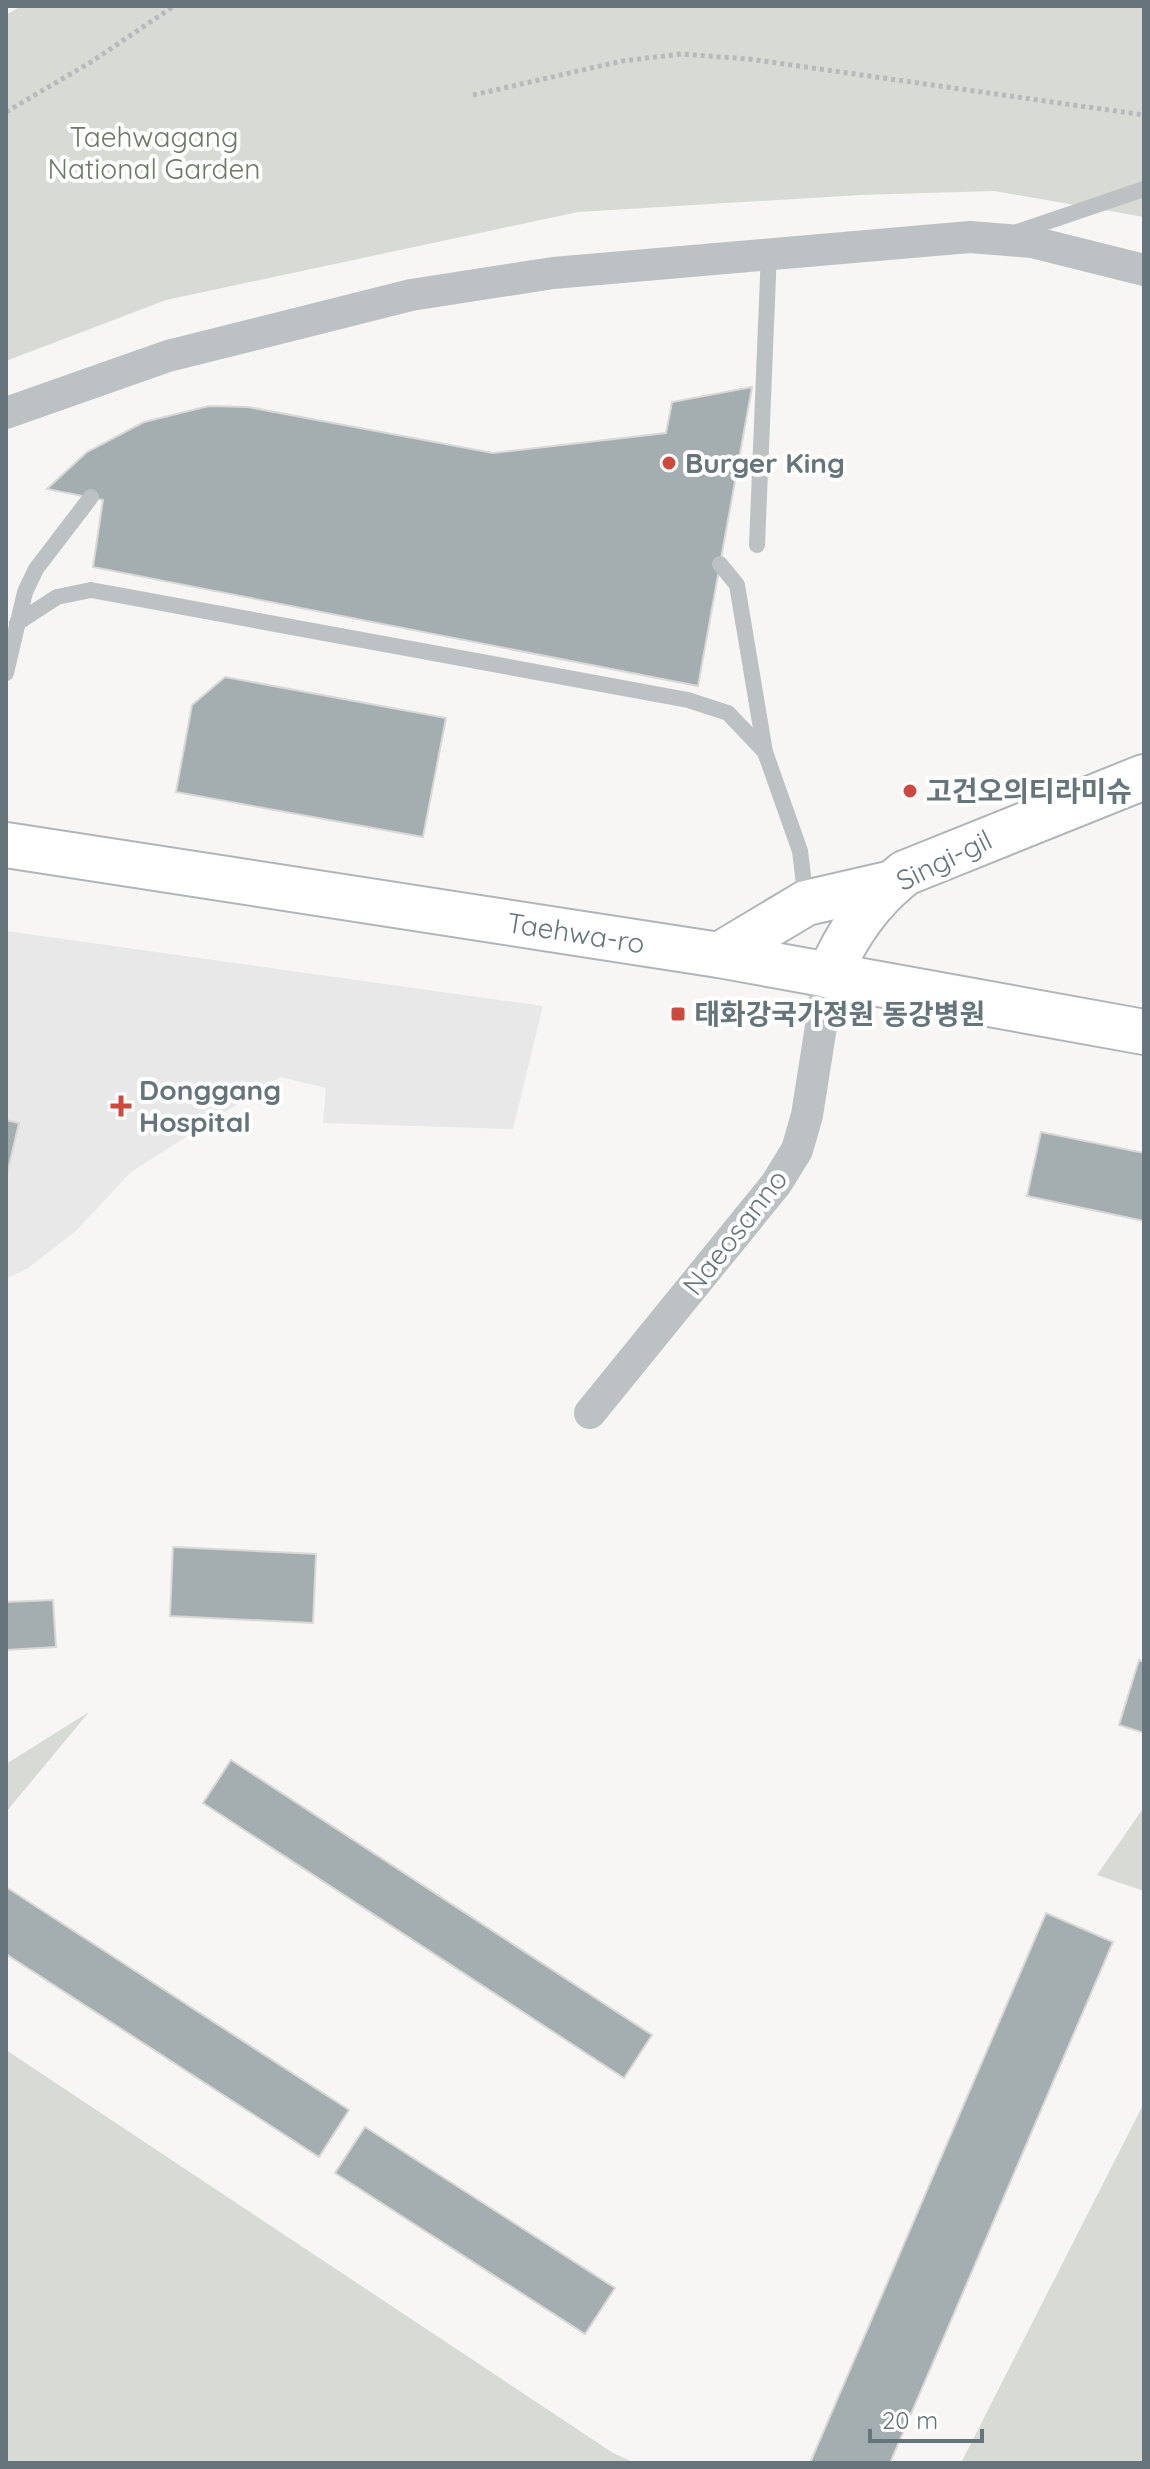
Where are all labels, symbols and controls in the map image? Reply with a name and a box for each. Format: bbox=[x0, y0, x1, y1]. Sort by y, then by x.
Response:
park label: Taehwagang National Garden bbox=[48, 119, 260, 186]
place label: Burger King bbox=[685, 445, 845, 480]
marker: Burger King bbox=[660, 454, 678, 472]
place label: 고건오의티라미슈 bbox=[926, 773, 1132, 808]
marker: 고건오의티라미슈 bbox=[901, 782, 919, 800]
street label: Singi-gil bbox=[890, 821, 997, 898]
street label: Taehwa-ro bbox=[505, 904, 647, 961]
place label: 태화강국가정원 동강병원 bbox=[694, 996, 985, 1031]
marker: 태화강국가정원 동강병원 bbox=[669, 1005, 687, 1023]
place label: Donggang Hospital bbox=[139, 1072, 281, 1139]
marker: Donggang Hospital bbox=[110, 1095, 132, 1117]
street label: Naeosanno bbox=[675, 1162, 794, 1301]
scale bar bbox=[870, 2393, 982, 2443]
text: 20 m bbox=[882, 2405, 938, 2435]

